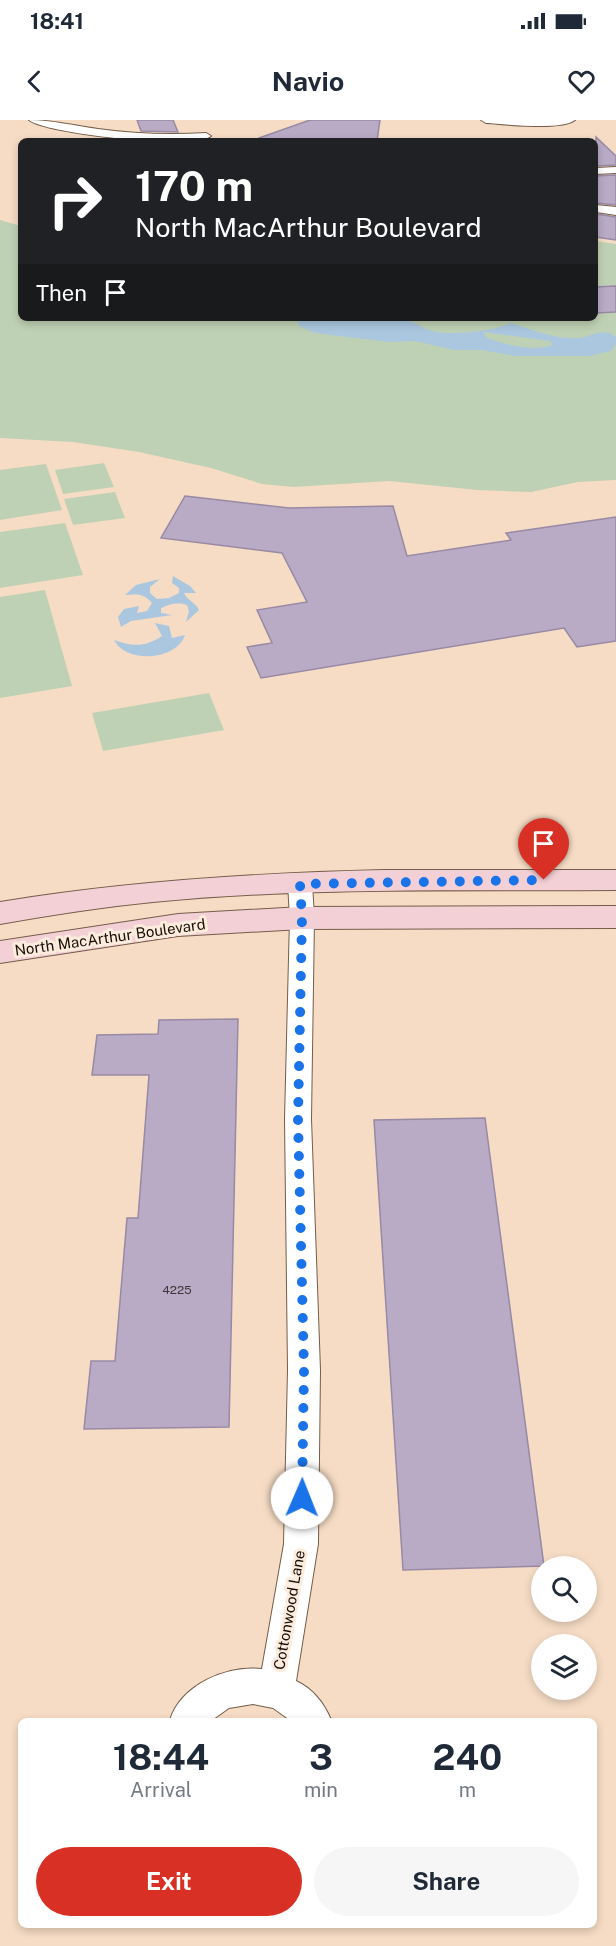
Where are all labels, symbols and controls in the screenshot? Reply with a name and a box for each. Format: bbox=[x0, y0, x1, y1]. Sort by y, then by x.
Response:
text: 18:41 bbox=[30, 8, 84, 34]
icon: back bbox=[18, 65, 51, 98]
text: Navio bbox=[272, 65, 344, 97]
icon: heart bbox=[565, 65, 598, 98]
text: 170 m bbox=[135, 161, 253, 210]
icon: right bbox=[36, 162, 114, 240]
text: North MacArthur Boulevard bbox=[135, 211, 482, 243]
icon: arrive bbox=[99, 276, 132, 309]
text: Then bbox=[36, 280, 87, 306]
pin bbox=[518, 818, 569, 880]
icon: arrive bbox=[527, 827, 560, 860]
street label: North MacArthur Boulevard bbox=[14, 915, 206, 959]
house number: 4225 bbox=[162, 1283, 192, 1297]
position arrow bbox=[270, 1466, 334, 1530]
street label: Cottonwood Lane bbox=[270, 1549, 308, 1671]
map controls bbox=[531, 1556, 597, 1700]
button: search bbox=[531, 1556, 597, 1622]
button: layers bbox=[531, 1634, 597, 1700]
text: 18:44 bbox=[113, 1736, 209, 1778]
text: 3 bbox=[309, 1736, 333, 1778]
text: 240 bbox=[433, 1736, 502, 1778]
text: Arrival bbox=[130, 1778, 192, 1802]
text: min bbox=[304, 1778, 338, 1802]
text: m bbox=[459, 1778, 476, 1802]
button: Exit bbox=[36, 1847, 302, 1916]
button: Share bbox=[314, 1847, 579, 1916]

